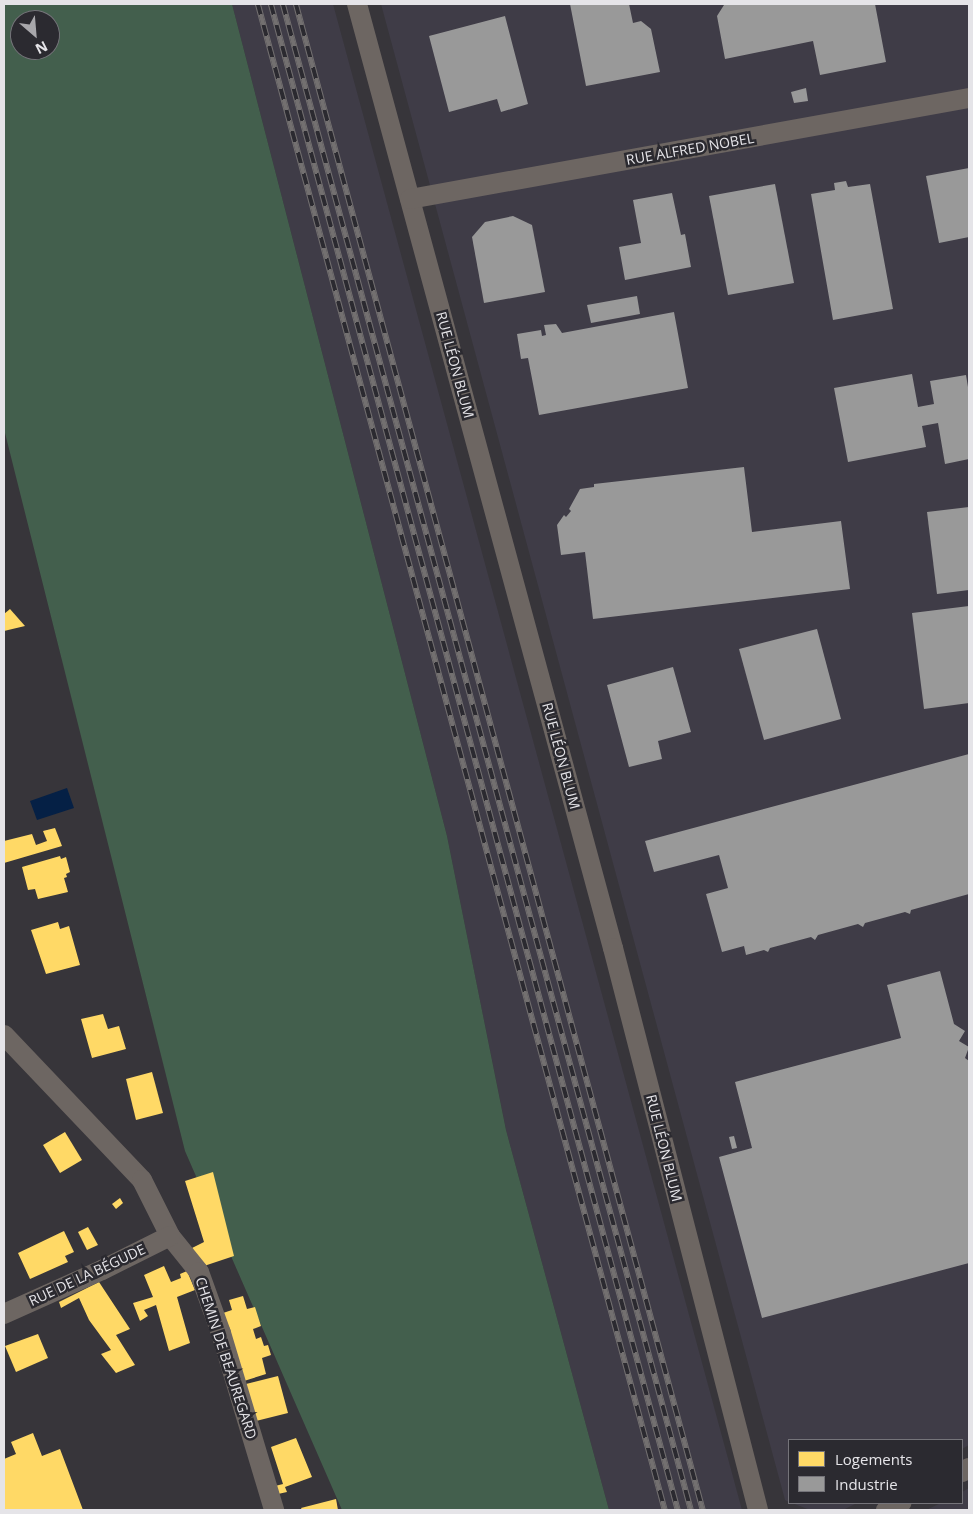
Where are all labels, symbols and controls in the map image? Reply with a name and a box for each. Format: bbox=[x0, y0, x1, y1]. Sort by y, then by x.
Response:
north arrow bbox=[10, 10, 60, 60]
text: N bbox=[32, 37, 51, 59]
street label: RUE ALFRED NOBEL bbox=[625, 129, 755, 169]
street label: RUE LÉON BLUM bbox=[433, 310, 477, 420]
street label: RUE LÉON BLUM bbox=[539, 701, 583, 811]
street label: RUE LÉON BLUM bbox=[643, 1093, 685, 1203]
street label: RUE DE LA BÉGUDE bbox=[26, 1241, 148, 1309]
street label: CHEMIN DE BEAUREGARD bbox=[192, 1275, 260, 1441]
legend bbox=[788, 1439, 963, 1504]
text: Logements bbox=[835, 1449, 912, 1469]
text: Industrie bbox=[835, 1474, 898, 1494]

